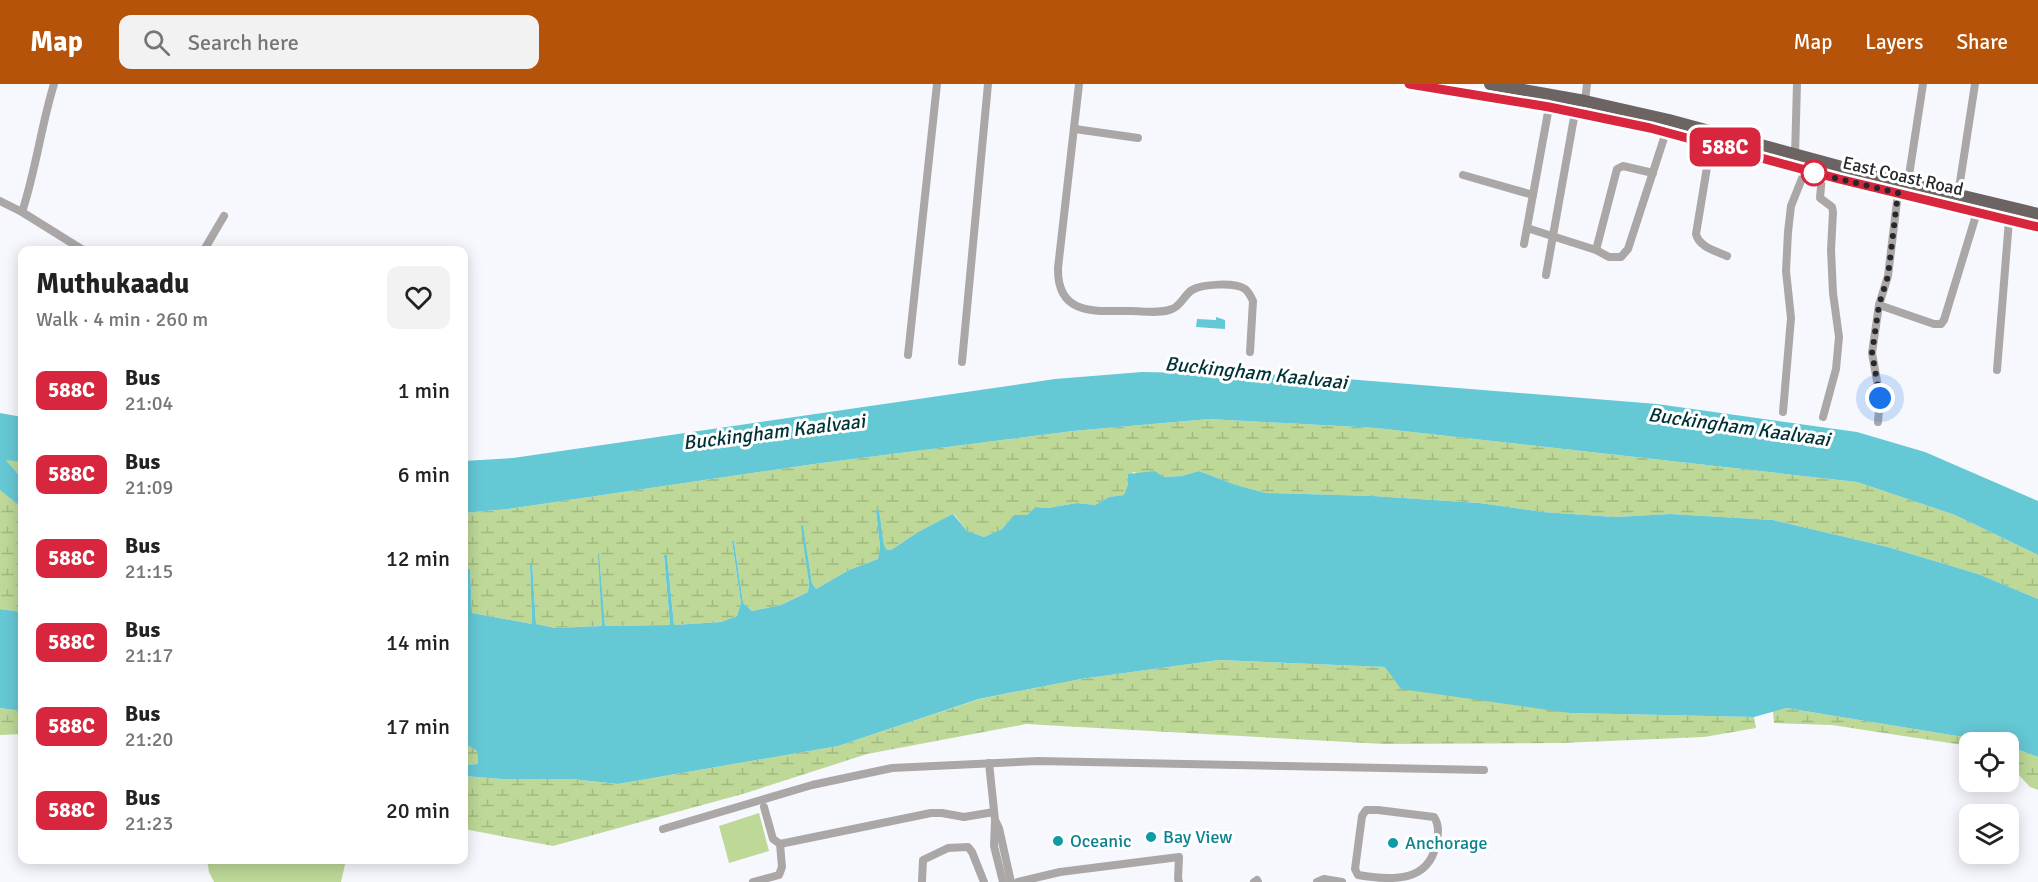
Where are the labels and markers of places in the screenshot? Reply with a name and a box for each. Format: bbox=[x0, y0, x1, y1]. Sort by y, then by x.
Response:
unlabelled marker bbox=[1801, 160, 1827, 186]
place label: Bay View bbox=[1163, 826, 1232, 848]
place label: Oceanic bbox=[1070, 830, 1132, 852]
marker: Bay View bbox=[1144, 830, 1158, 844]
place label: Anchorage bbox=[1405, 832, 1488, 854]
marker: Oceanic bbox=[1051, 834, 1065, 848]
marker: Anchorage bbox=[1386, 836, 1400, 850]

